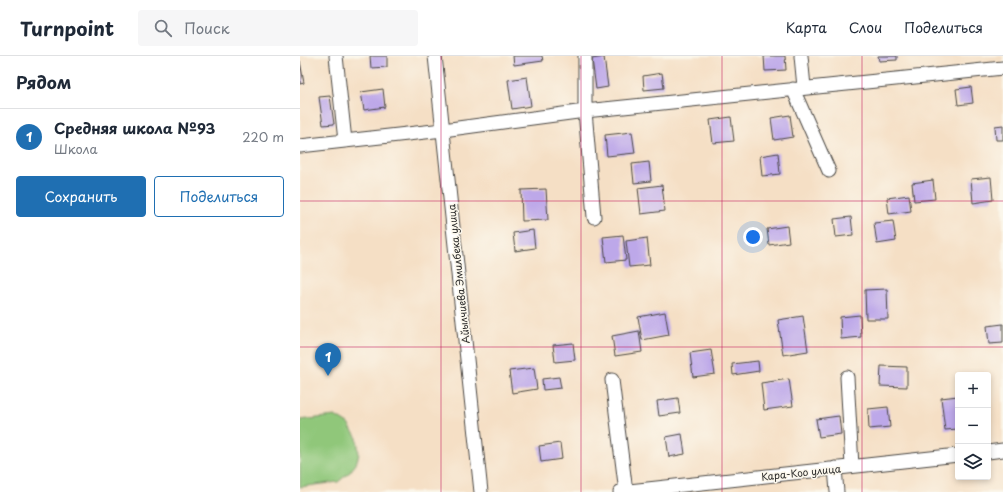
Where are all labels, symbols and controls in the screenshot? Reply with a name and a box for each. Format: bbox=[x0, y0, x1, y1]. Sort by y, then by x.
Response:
search box bbox=[138, 10, 418, 46]
text: Turnpoint bbox=[20, 14, 114, 42]
text: Поиск bbox=[184, 16, 230, 39]
icon: search bbox=[152, 17, 174, 39]
text: Карта bbox=[786, 17, 827, 38]
text: Слои bbox=[849, 17, 882, 38]
text: Поделиться bbox=[904, 17, 983, 38]
text: Рядом bbox=[16, 69, 71, 95]
text: Средняя школа №93 bbox=[54, 116, 215, 139]
text: 1 bbox=[26, 127, 32, 146]
text: 220 m bbox=[242, 127, 284, 146]
text: Школа bbox=[54, 139, 98, 158]
button: Сохранить bbox=[16, 176, 146, 217]
button: Поделиться bbox=[154, 176, 284, 217]
street label: Айылчиева Эмилбека улица bbox=[443, 203, 473, 344]
your location bbox=[743, 227, 763, 247]
pin: 1 bbox=[315, 343, 341, 376]
map controls bbox=[955, 372, 991, 480]
button: + bbox=[955, 372, 991, 408]
button: − bbox=[955, 408, 991, 444]
button: layers bbox=[955, 444, 991, 480]
street label: Кара-Коо улица bbox=[760, 460, 842, 484]

